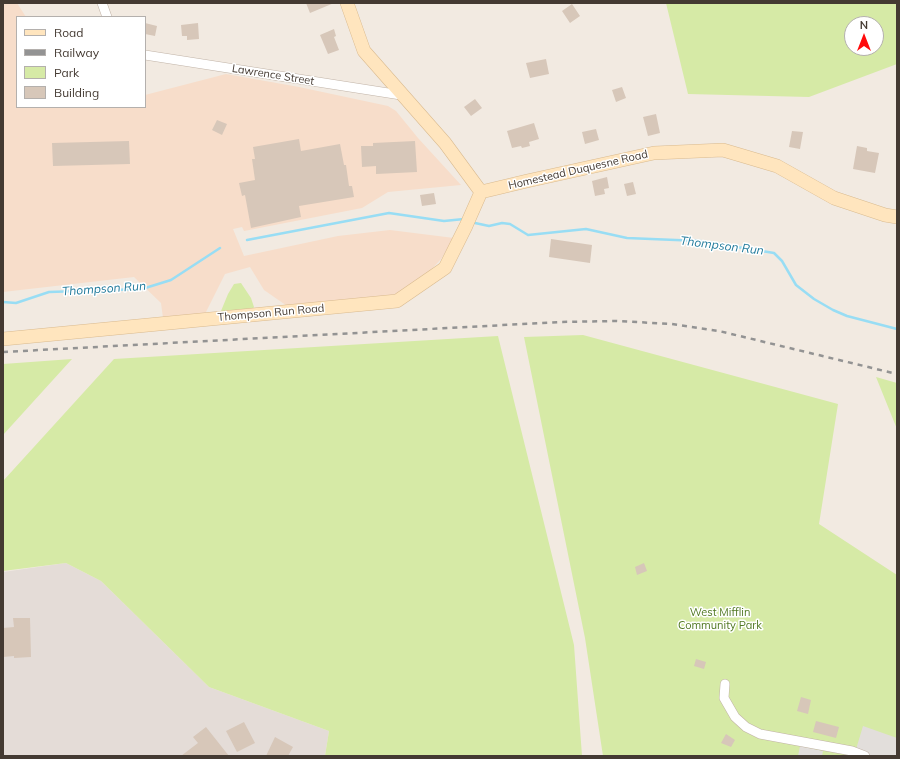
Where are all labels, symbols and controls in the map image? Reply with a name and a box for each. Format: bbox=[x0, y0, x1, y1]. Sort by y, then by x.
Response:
legend bbox=[16, 16, 146, 108]
north arrow bbox=[844, 16, 884, 56]
text: N bbox=[860, 18, 868, 32]
text: Road bbox=[54, 25, 83, 40]
text: Railway bbox=[54, 45, 99, 60]
street label: Lawrence Street bbox=[231, 62, 315, 88]
text: Park bbox=[54, 65, 79, 80]
text: Building bbox=[54, 85, 99, 100]
street label: Homestead Duquesne Road bbox=[507, 148, 649, 192]
water label: Thompson Run bbox=[679, 234, 765, 258]
water label: Thompson Run bbox=[62, 279, 146, 299]
street label: Thompson Run Road bbox=[217, 302, 325, 324]
park label: West Mifflin Community Park bbox=[678, 606, 762, 632]

